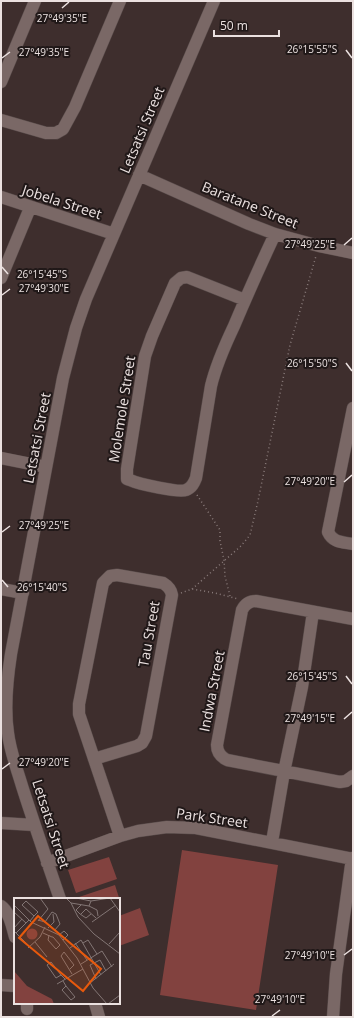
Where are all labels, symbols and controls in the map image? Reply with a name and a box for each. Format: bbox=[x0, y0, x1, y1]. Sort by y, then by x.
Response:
text: 27°49'35"E bbox=[37, 11, 87, 25]
scale bar bbox=[214, 12, 279, 38]
text: 50 m bbox=[220, 17, 248, 34]
text: 26°15'55"S bbox=[287, 42, 337, 56]
text: 27°49'35"E bbox=[19, 45, 69, 59]
street label: Letsatsi Street bbox=[115, 83, 168, 176]
street label: Baratane Street bbox=[199, 177, 301, 233]
street label: Jobela Street bbox=[18, 179, 104, 223]
text: 27°49'25"E bbox=[285, 237, 335, 251]
text: 26°15'45"S bbox=[17, 267, 67, 281]
text: 27°49'30"E bbox=[19, 281, 69, 295]
street label: Molemole Street bbox=[104, 354, 139, 464]
text: 26°15'50"S bbox=[287, 356, 337, 370]
street label: Letsatsi Street bbox=[18, 391, 55, 485]
text: 27°49'20"E bbox=[285, 474, 335, 488]
text: 27°49'25"E bbox=[19, 518, 69, 532]
text: 26°15'40"S bbox=[17, 580, 67, 594]
street label: Tau Street bbox=[133, 599, 164, 668]
street label: Indwa Street bbox=[194, 649, 229, 733]
text: 26°15'45"S bbox=[287, 669, 337, 683]
text: 27°49'15"E bbox=[285, 711, 335, 725]
text: 27°49'20"E bbox=[19, 755, 69, 769]
street label: Letsatsi Street bbox=[28, 777, 75, 871]
street label: Park Street bbox=[175, 803, 249, 832]
inset map bbox=[14, 898, 120, 1004]
text: 27°49'10"E bbox=[285, 948, 335, 962]
text: 27°49'10"E bbox=[255, 992, 305, 1006]

